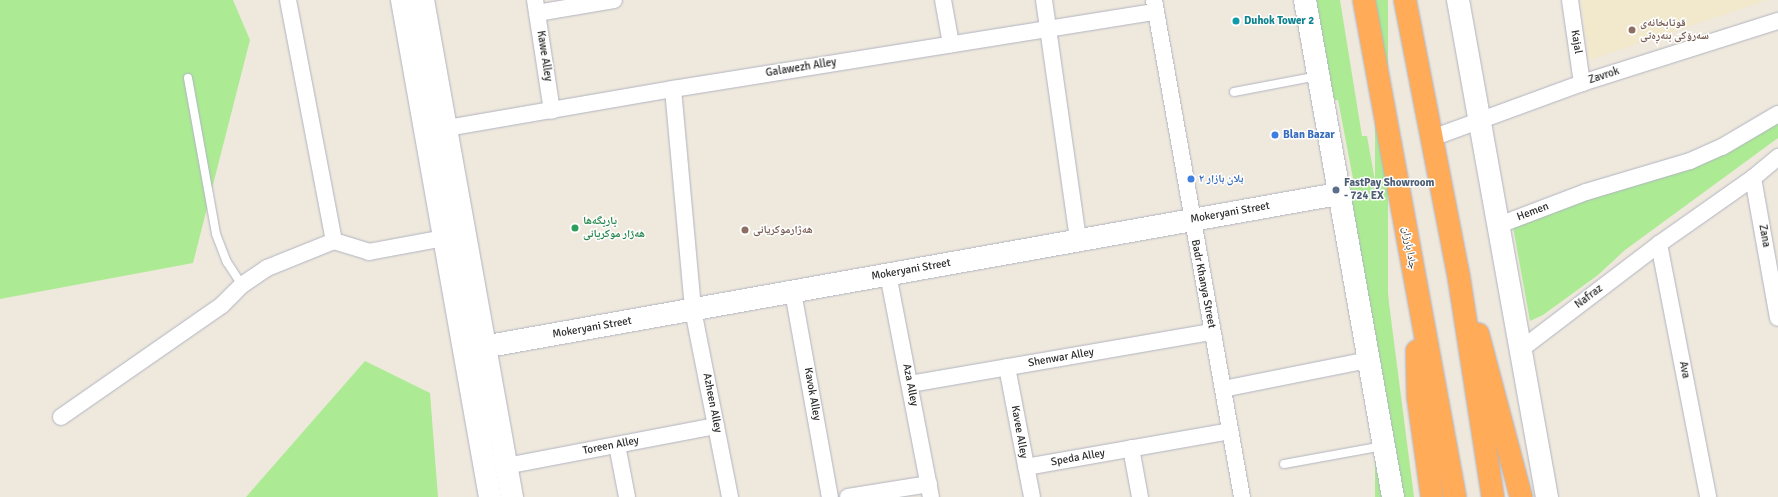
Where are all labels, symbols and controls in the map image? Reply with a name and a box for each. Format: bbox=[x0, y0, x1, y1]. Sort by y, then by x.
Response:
place label: Duhok Tower 2 bbox=[1244, 14, 1314, 28]
marker: Duhok Tower 2 bbox=[1231, 16, 1241, 26]
place label: قوتابخانەی سەرۆکی بنەڕەتی bbox=[1640, 17, 1709, 43]
marker: قوتابخانەی سەرۆکی بنەڕەتی bbox=[1627, 25, 1637, 35]
street label: Kajal bbox=[1568, 29, 1584, 55]
street label: Kawe Alley bbox=[533, 30, 555, 82]
street label: Galawezh Alley bbox=[765, 56, 837, 80]
street label: Zavrok bbox=[1587, 65, 1621, 87]
place label: Blan Bazar bbox=[1283, 128, 1335, 142]
marker: Blan Bazar bbox=[1270, 130, 1280, 140]
place label: بلان بازار ٢ bbox=[1199, 172, 1243, 186]
marker: بلان بازار ٢ bbox=[1186, 174, 1196, 184]
place label: FastPay Showroom - 724 EX bbox=[1344, 177, 1434, 203]
marker: FastPay Showroom - 724 EX bbox=[1331, 185, 1341, 195]
street label: Mokeryani Street bbox=[1189, 200, 1271, 226]
street label: Hemen bbox=[1515, 200, 1551, 224]
place label: یاریگەها هەژار موکریانی bbox=[583, 215, 645, 241]
marker: یاریگەها هەژار موکریانی bbox=[570, 223, 580, 233]
place label: ھەژارموکریانی bbox=[753, 223, 813, 237]
street label: Zana bbox=[1755, 223, 1773, 249]
marker: ھەژارموکریانی bbox=[740, 225, 750, 235]
street label: جادا بارزان bbox=[1399, 226, 1419, 270]
street label: Badr Khanya Street bbox=[1188, 239, 1218, 329]
street label: Mokeryani Street bbox=[870, 257, 952, 283]
street label: Nafraz bbox=[1572, 282, 1606, 312]
street label: Mokeryani Street bbox=[551, 315, 633, 341]
street label: Shenwar Alley bbox=[1027, 346, 1095, 370]
street label: Ava bbox=[1676, 360, 1692, 380]
street label: Aza Alley bbox=[899, 363, 921, 407]
street label: Kavok Alley bbox=[801, 366, 823, 422]
street label: Azheen Alley bbox=[700, 372, 724, 434]
street label: Kavee Alley bbox=[1008, 404, 1030, 460]
street label: Toreen Alley bbox=[582, 434, 640, 458]
street label: Speda Alley bbox=[1050, 447, 1106, 469]

